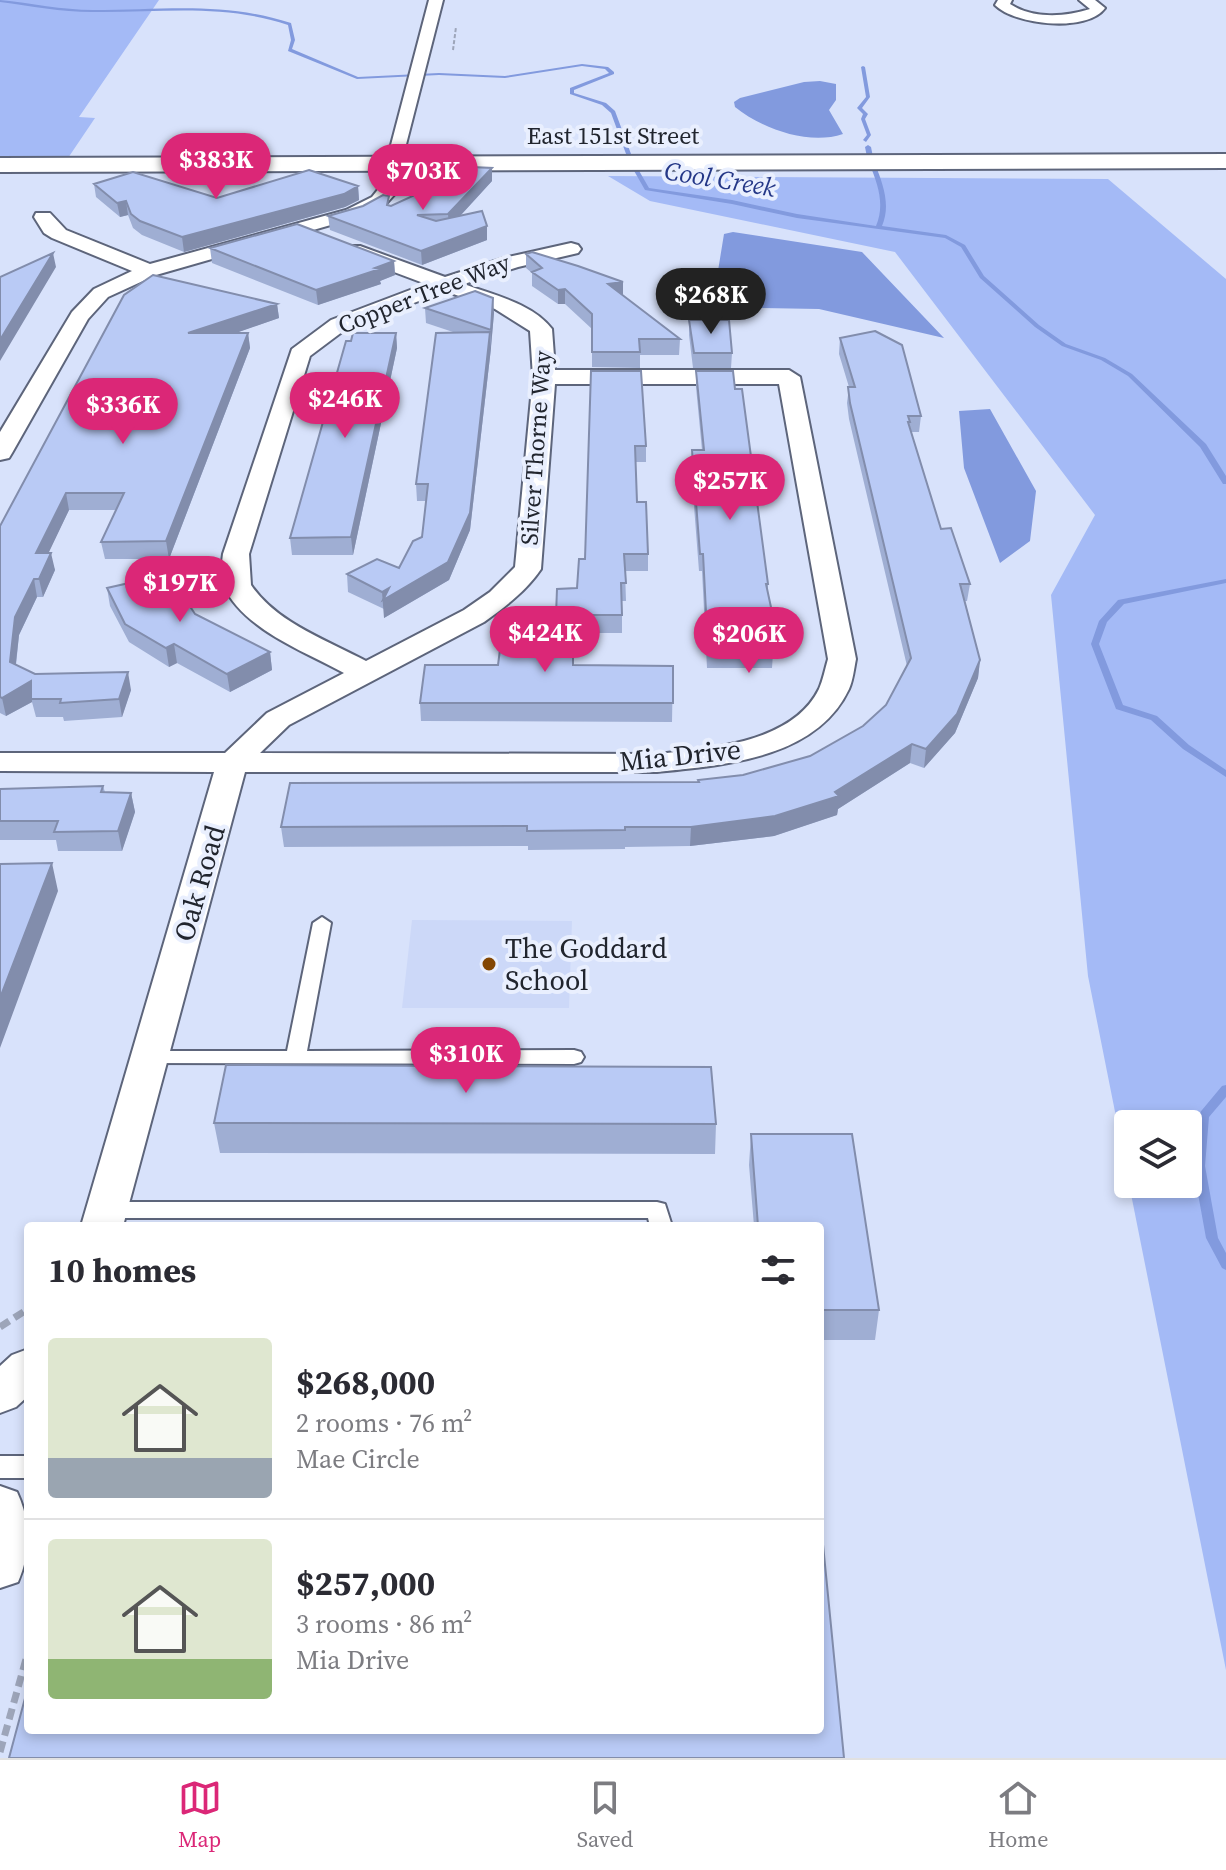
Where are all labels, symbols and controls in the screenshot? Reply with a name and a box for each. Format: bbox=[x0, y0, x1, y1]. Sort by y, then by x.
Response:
street label: East 151st Street bbox=[527, 119, 699, 152]
pin: $383K bbox=[160, 133, 272, 201]
text: $383K bbox=[179, 141, 253, 177]
pin: $703K bbox=[367, 144, 479, 212]
text: $703K bbox=[386, 152, 460, 188]
water label: Cool Creek bbox=[662, 152, 779, 206]
street label: Copper Tree Way bbox=[333, 245, 515, 342]
pin: $268K bbox=[655, 268, 767, 336]
text: $268K bbox=[674, 276, 748, 312]
street label: Silver Thorne Way bbox=[512, 349, 559, 546]
pin: $246K bbox=[289, 372, 401, 440]
pin: $336K bbox=[67, 378, 179, 446]
text: $246K bbox=[308, 380, 382, 416]
text: $336K bbox=[86, 386, 160, 422]
pin: $257K bbox=[674, 454, 786, 522]
text: $257K bbox=[693, 462, 767, 498]
pin: $197K bbox=[124, 556, 236, 624]
text: $197K bbox=[143, 564, 217, 600]
pin: $424K bbox=[489, 606, 601, 674]
pin: $206K bbox=[693, 607, 805, 675]
text: $424K bbox=[508, 614, 582, 650]
text: $206K bbox=[712, 615, 786, 651]
street label: Mia Drive bbox=[617, 730, 743, 780]
street label: Oak Road bbox=[164, 820, 234, 946]
place label: The Goddard School bbox=[505, 929, 667, 999]
marker: The Goddard School bbox=[480, 955, 498, 973]
pin: $310K bbox=[410, 1027, 522, 1095]
text: $310K bbox=[429, 1035, 503, 1071]
map controls bbox=[1114, 1110, 1202, 1198]
button: layers bbox=[1114, 1110, 1202, 1198]
text: 10 homes bbox=[48, 1247, 196, 1293]
icon: filters bbox=[756, 1248, 800, 1292]
text: $268,000 bbox=[296, 1359, 435, 1405]
icon: home bbox=[112, 1370, 208, 1466]
text: 2 rooms · 76 m² bbox=[296, 1405, 472, 1441]
text: Mae Circle bbox=[296, 1441, 420, 1477]
text: $257,000 bbox=[296, 1560, 435, 1606]
icon: home bbox=[112, 1571, 208, 1667]
text: 3 rooms · 86 m² bbox=[296, 1606, 472, 1642]
text: Mia Drive bbox=[296, 1642, 409, 1678]
tab: Map bbox=[178, 1776, 222, 1854]
tab: Saved bbox=[577, 1776, 633, 1854]
tab: Home bbox=[988, 1776, 1048, 1854]

